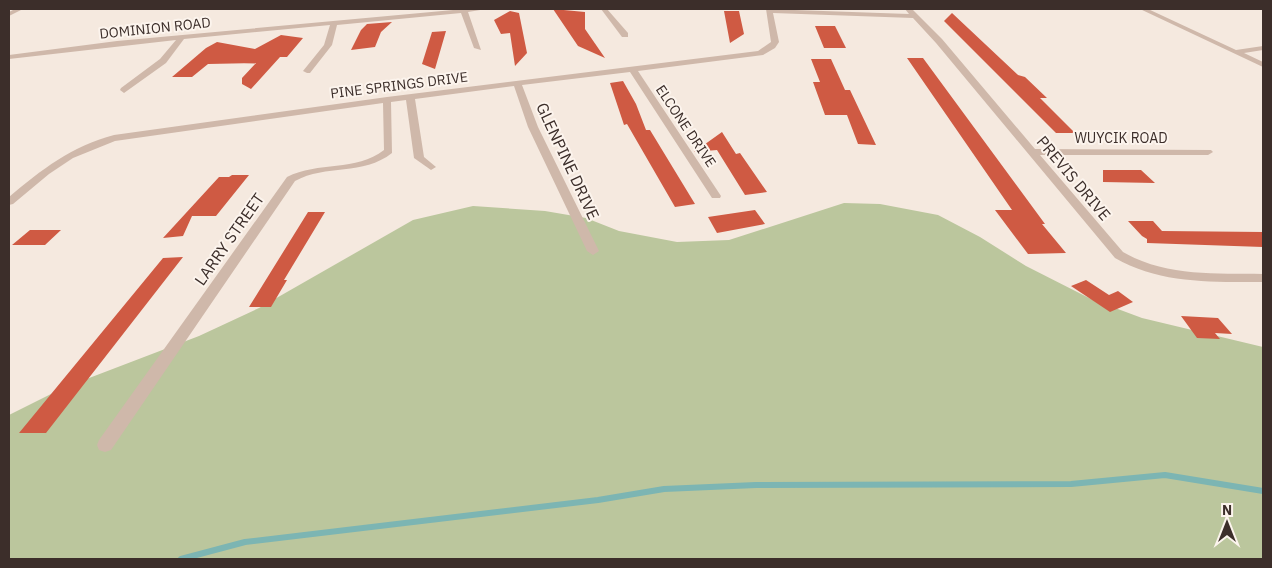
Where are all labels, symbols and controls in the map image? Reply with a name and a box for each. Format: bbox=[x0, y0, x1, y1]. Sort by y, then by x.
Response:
street label: DOMINION ROAD bbox=[98, 13, 212, 43]
street label: PINE SPRINGS DRIVE bbox=[329, 68, 469, 102]
street label: ELCONE DRIVE bbox=[652, 82, 720, 170]
street label: GLENPINE DRIVE bbox=[532, 99, 604, 223]
street label: WUYCIK ROAD bbox=[1074, 129, 1168, 147]
street label: PREVIS DRIVE bbox=[1033, 131, 1115, 225]
street label: LARRY STREET bbox=[190, 189, 268, 289]
north arrow bbox=[1202, 498, 1252, 548]
text: N bbox=[1222, 501, 1232, 519]

